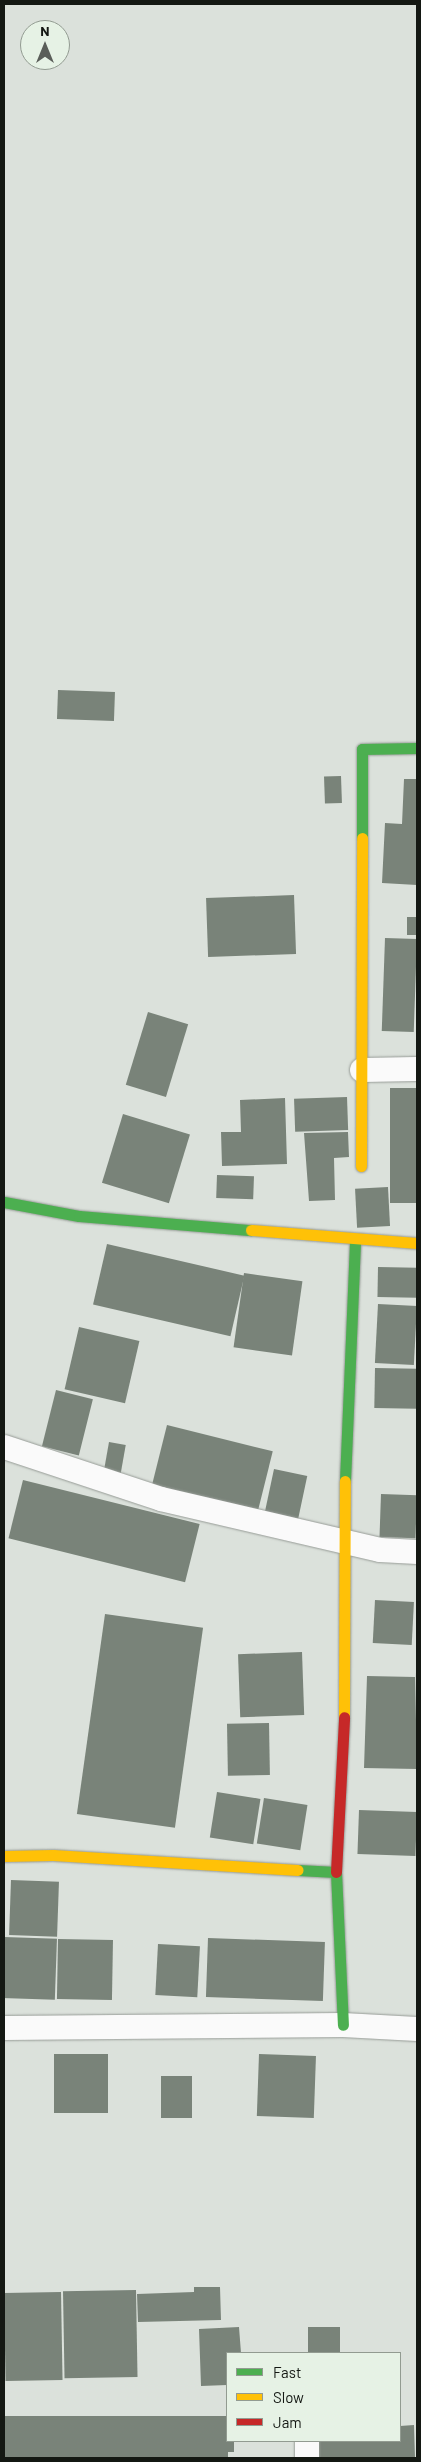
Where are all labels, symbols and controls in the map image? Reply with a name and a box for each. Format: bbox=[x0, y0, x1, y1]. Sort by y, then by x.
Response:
north arrow bbox=[20, 20, 70, 70]
text: N bbox=[40, 22, 50, 39]
legend bbox=[226, 2352, 401, 2442]
text: Fast bbox=[273, 2363, 301, 2381]
text: Slow bbox=[273, 2388, 304, 2406]
text: Jam bbox=[273, 2413, 302, 2431]

